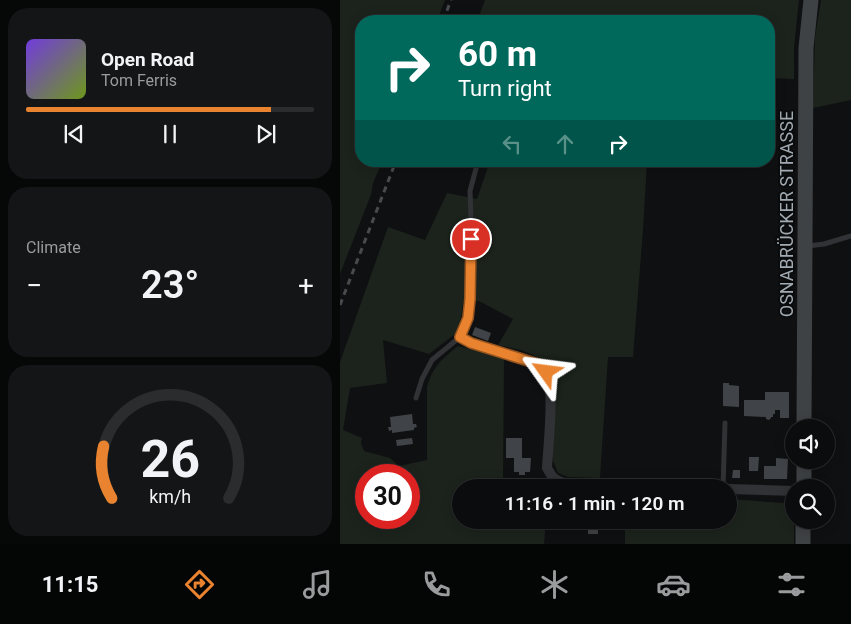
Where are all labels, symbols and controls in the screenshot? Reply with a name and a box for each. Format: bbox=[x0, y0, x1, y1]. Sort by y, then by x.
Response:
text: 60 m bbox=[458, 34, 537, 75]
icon: right bbox=[375, 35, 440, 100]
text: Open Road bbox=[101, 48, 194, 71]
text: Tom Ferris bbox=[101, 71, 177, 90]
text: Turn right bbox=[458, 76, 552, 101]
street label: OSNABRÜCKER STRASSE bbox=[776, 111, 797, 317]
icon: previous bbox=[60, 120, 88, 148]
icon: pause bbox=[156, 120, 184, 148]
icon: next bbox=[252, 120, 280, 148]
icon: left bbox=[498, 130, 526, 158]
icon: ahead bbox=[551, 130, 579, 158]
icon: right bbox=[604, 130, 632, 158]
pin bbox=[450, 218, 492, 260]
icon: arrive bbox=[457, 225, 485, 253]
text: Climate bbox=[26, 238, 81, 257]
text: 23° bbox=[141, 263, 199, 307]
text: − bbox=[26, 269, 42, 302]
text: + bbox=[298, 269, 314, 302]
position arrow bbox=[519, 345, 571, 397]
map controls bbox=[785, 419, 835, 529]
button: sound bbox=[785, 419, 835, 469]
text: 26 bbox=[140, 429, 200, 490]
speed limit sign: 30 bbox=[355, 464, 420, 529]
button: search bbox=[785, 479, 835, 529]
text: km/h bbox=[149, 486, 191, 507]
text: 11:16 · 1 min · 120 m bbox=[504, 492, 685, 515]
icon: directions bbox=[182, 567, 217, 602]
icon: music bbox=[300, 567, 335, 602]
icon: phone bbox=[419, 567, 454, 602]
icon: climate bbox=[537, 567, 572, 602]
icon: car bbox=[656, 567, 691, 602]
icon: filters bbox=[774, 567, 809, 602]
text: 11:15 bbox=[42, 572, 98, 597]

